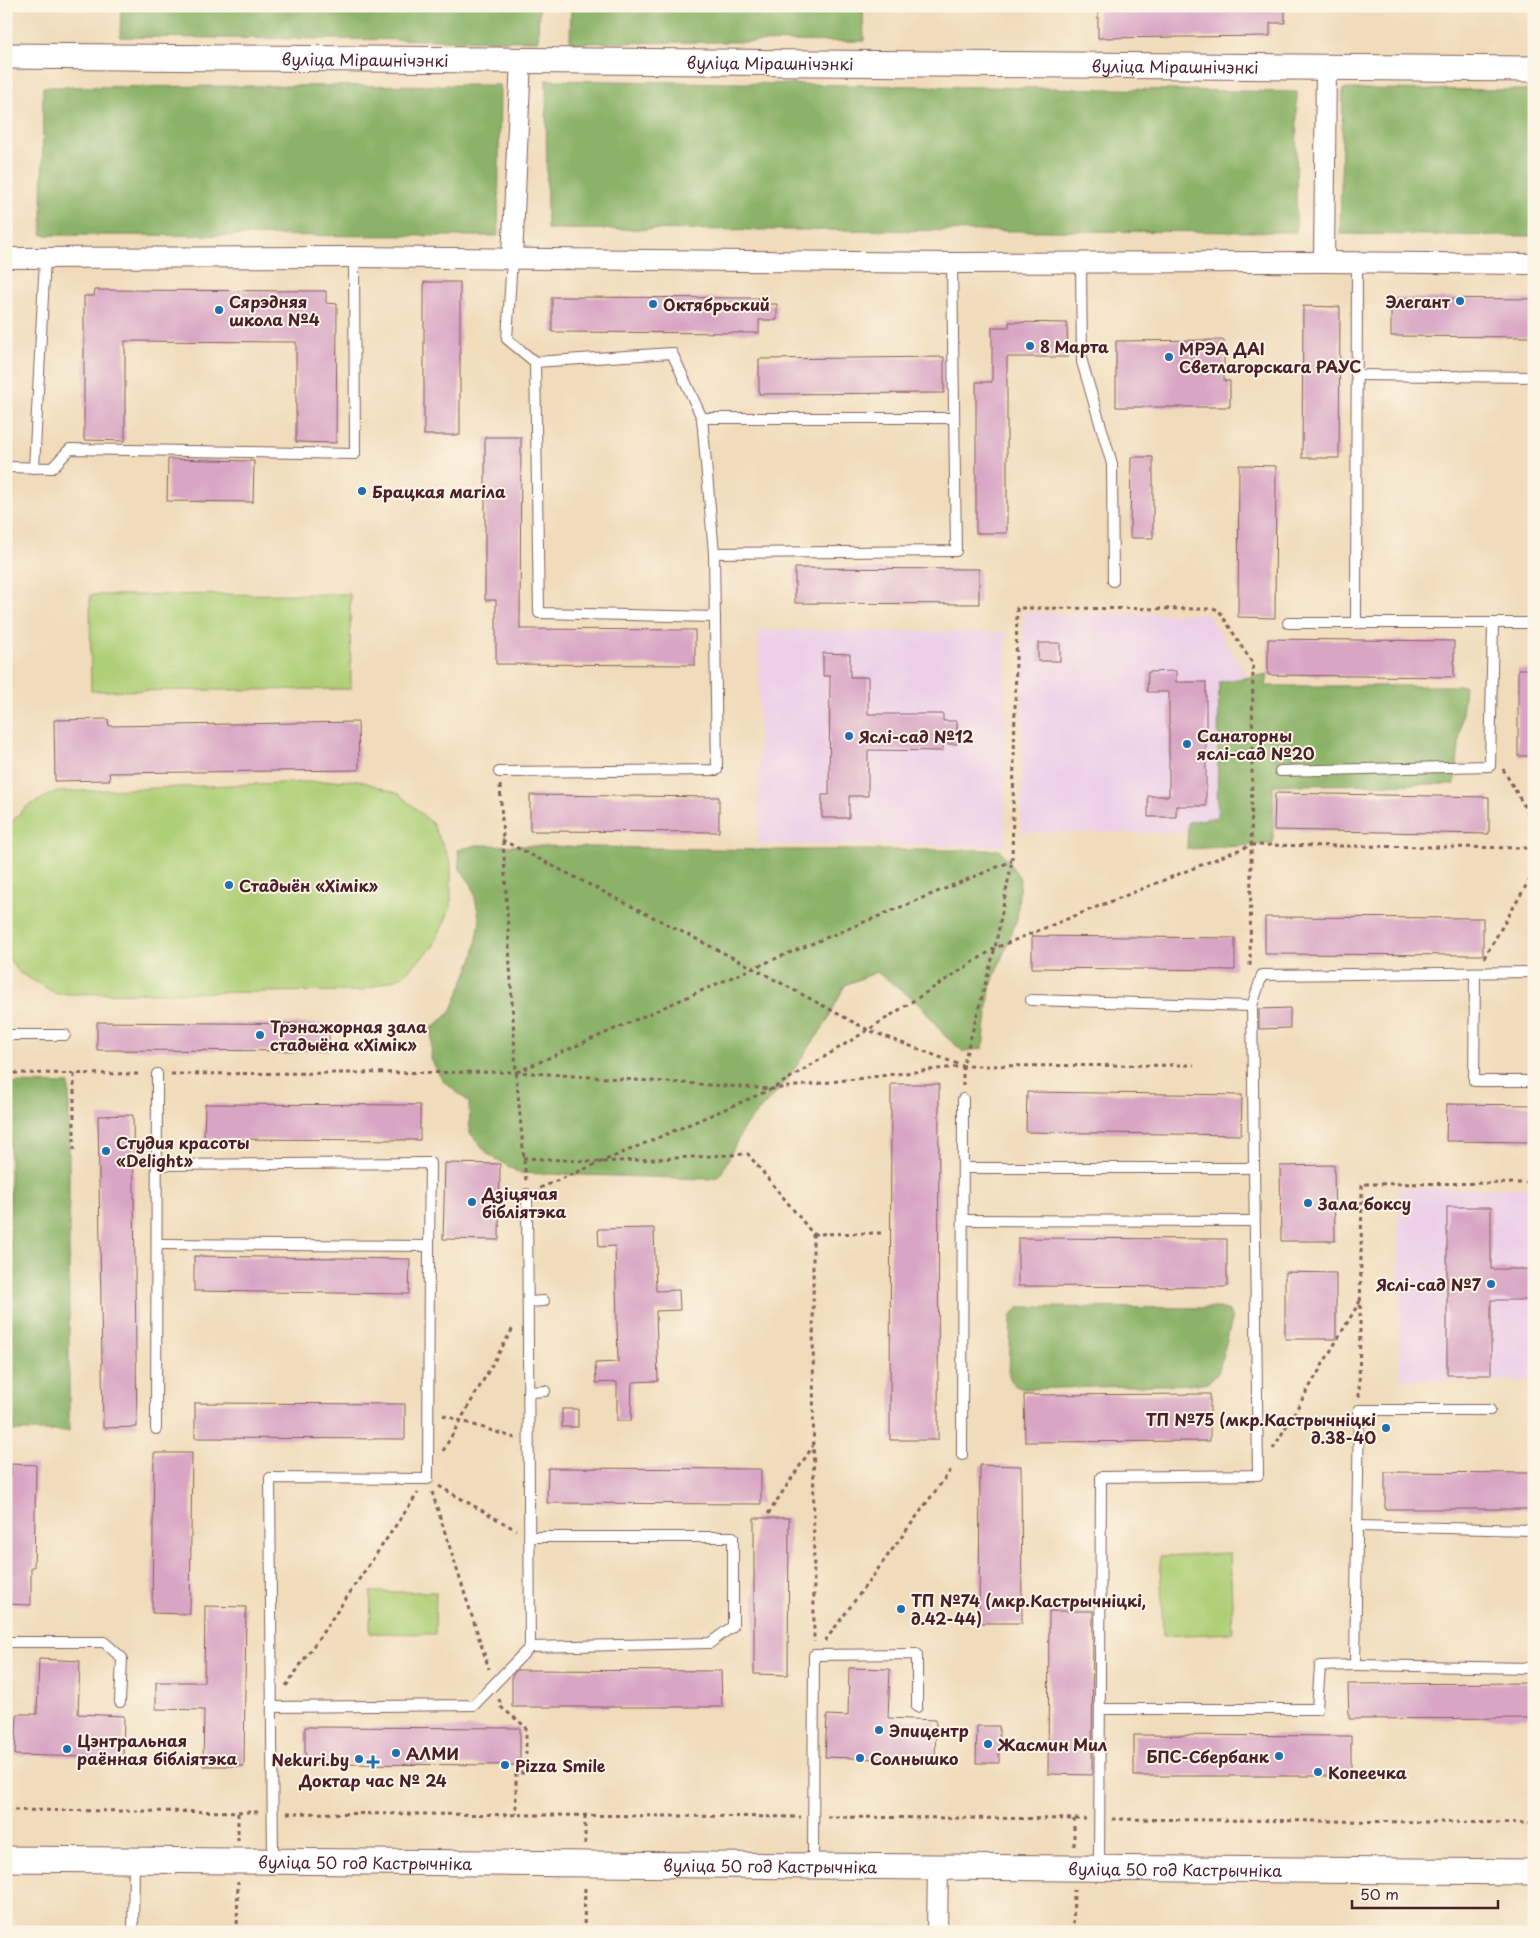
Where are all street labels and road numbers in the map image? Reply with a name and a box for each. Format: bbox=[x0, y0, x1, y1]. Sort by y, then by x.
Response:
street label: вуліца Мірашнічэнкі bbox=[281, 46, 449, 72]
street label: вуліца Мірашнічэнкі bbox=[686, 50, 854, 75]
street label: вуліца Мірашнічэнкі bbox=[1091, 53, 1259, 79]
street label: вуліца 50 год Кастрычніка bbox=[258, 1849, 472, 1875]
street label: вуліца 50 год Кастрычніка bbox=[663, 1853, 877, 1878]
street label: вуліца 50 год Кастрычніка bbox=[1068, 1856, 1282, 1882]

